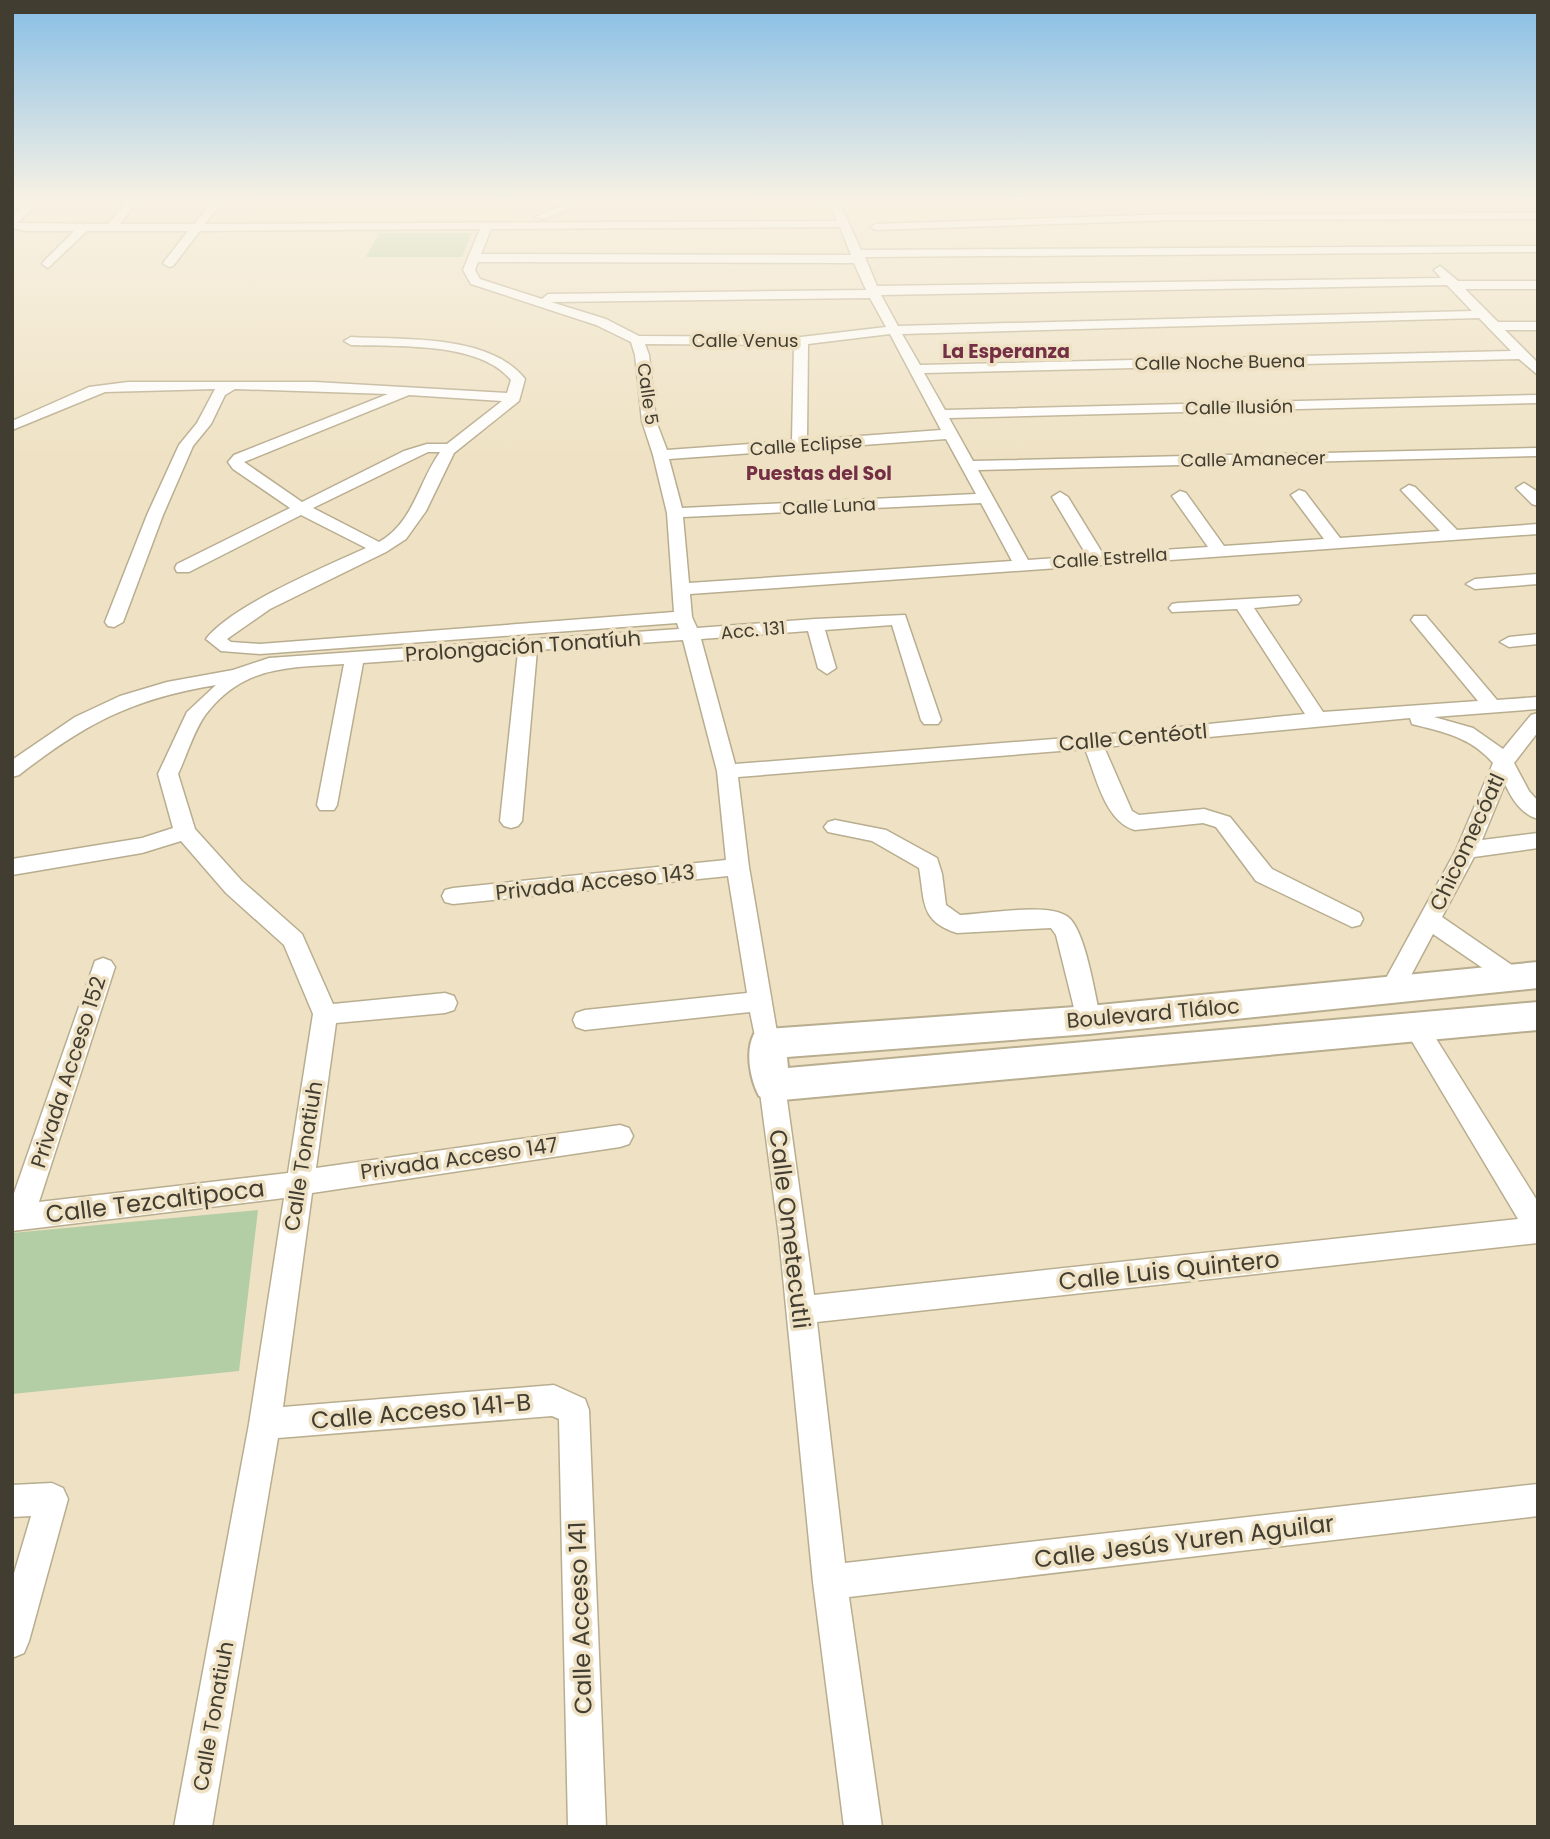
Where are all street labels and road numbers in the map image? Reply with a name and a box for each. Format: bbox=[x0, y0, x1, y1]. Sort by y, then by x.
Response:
street label: Calle Venus bbox=[692, 328, 798, 353]
street label: Calle Noche Buena bbox=[1134, 348, 1306, 376]
street label: Calle 5 bbox=[631, 361, 665, 427]
street label: Calle Ilusión bbox=[1185, 394, 1293, 420]
street label: Calle Eclipse bbox=[749, 429, 863, 461]
street label: Calle Amanecer bbox=[1180, 445, 1326, 473]
street label: Calle Luna bbox=[781, 491, 877, 521]
street label: Calle Estrella bbox=[1052, 542, 1168, 574]
street label: Acc. 131 bbox=[720, 615, 786, 645]
street label: Prolongación Tonatíuh bbox=[404, 623, 642, 669]
street label: Calle Centéotl bbox=[1058, 716, 1208, 758]
street label: Chicomecóatl bbox=[1422, 768, 1512, 916]
street label: Privada Acceso 143 bbox=[494, 857, 696, 907]
street label: Privada Acceso 152 bbox=[23, 973, 113, 1171]
street label: Boulevard Tláloc bbox=[1065, 991, 1241, 1035]
street label: Calle Tonatiuh bbox=[277, 1079, 329, 1233]
street label: Calle Ometecutli bbox=[761, 1128, 819, 1330]
street label: Privada Acceso 147 bbox=[358, 1130, 560, 1186]
street label: Calle Tezcaltipoca bbox=[44, 1171, 266, 1231]
street label: Calle Luis Quintero bbox=[1057, 1242, 1281, 1298]
street label: Calle Acceso 141-B bbox=[310, 1385, 532, 1437]
street label: Calle Jesús Yuren Aguilar bbox=[1032, 1506, 1336, 1576]
street label: Calle Acceso 141 bbox=[560, 1521, 600, 1715]
street label: Calle Tonatiuh bbox=[186, 1639, 240, 1793]

